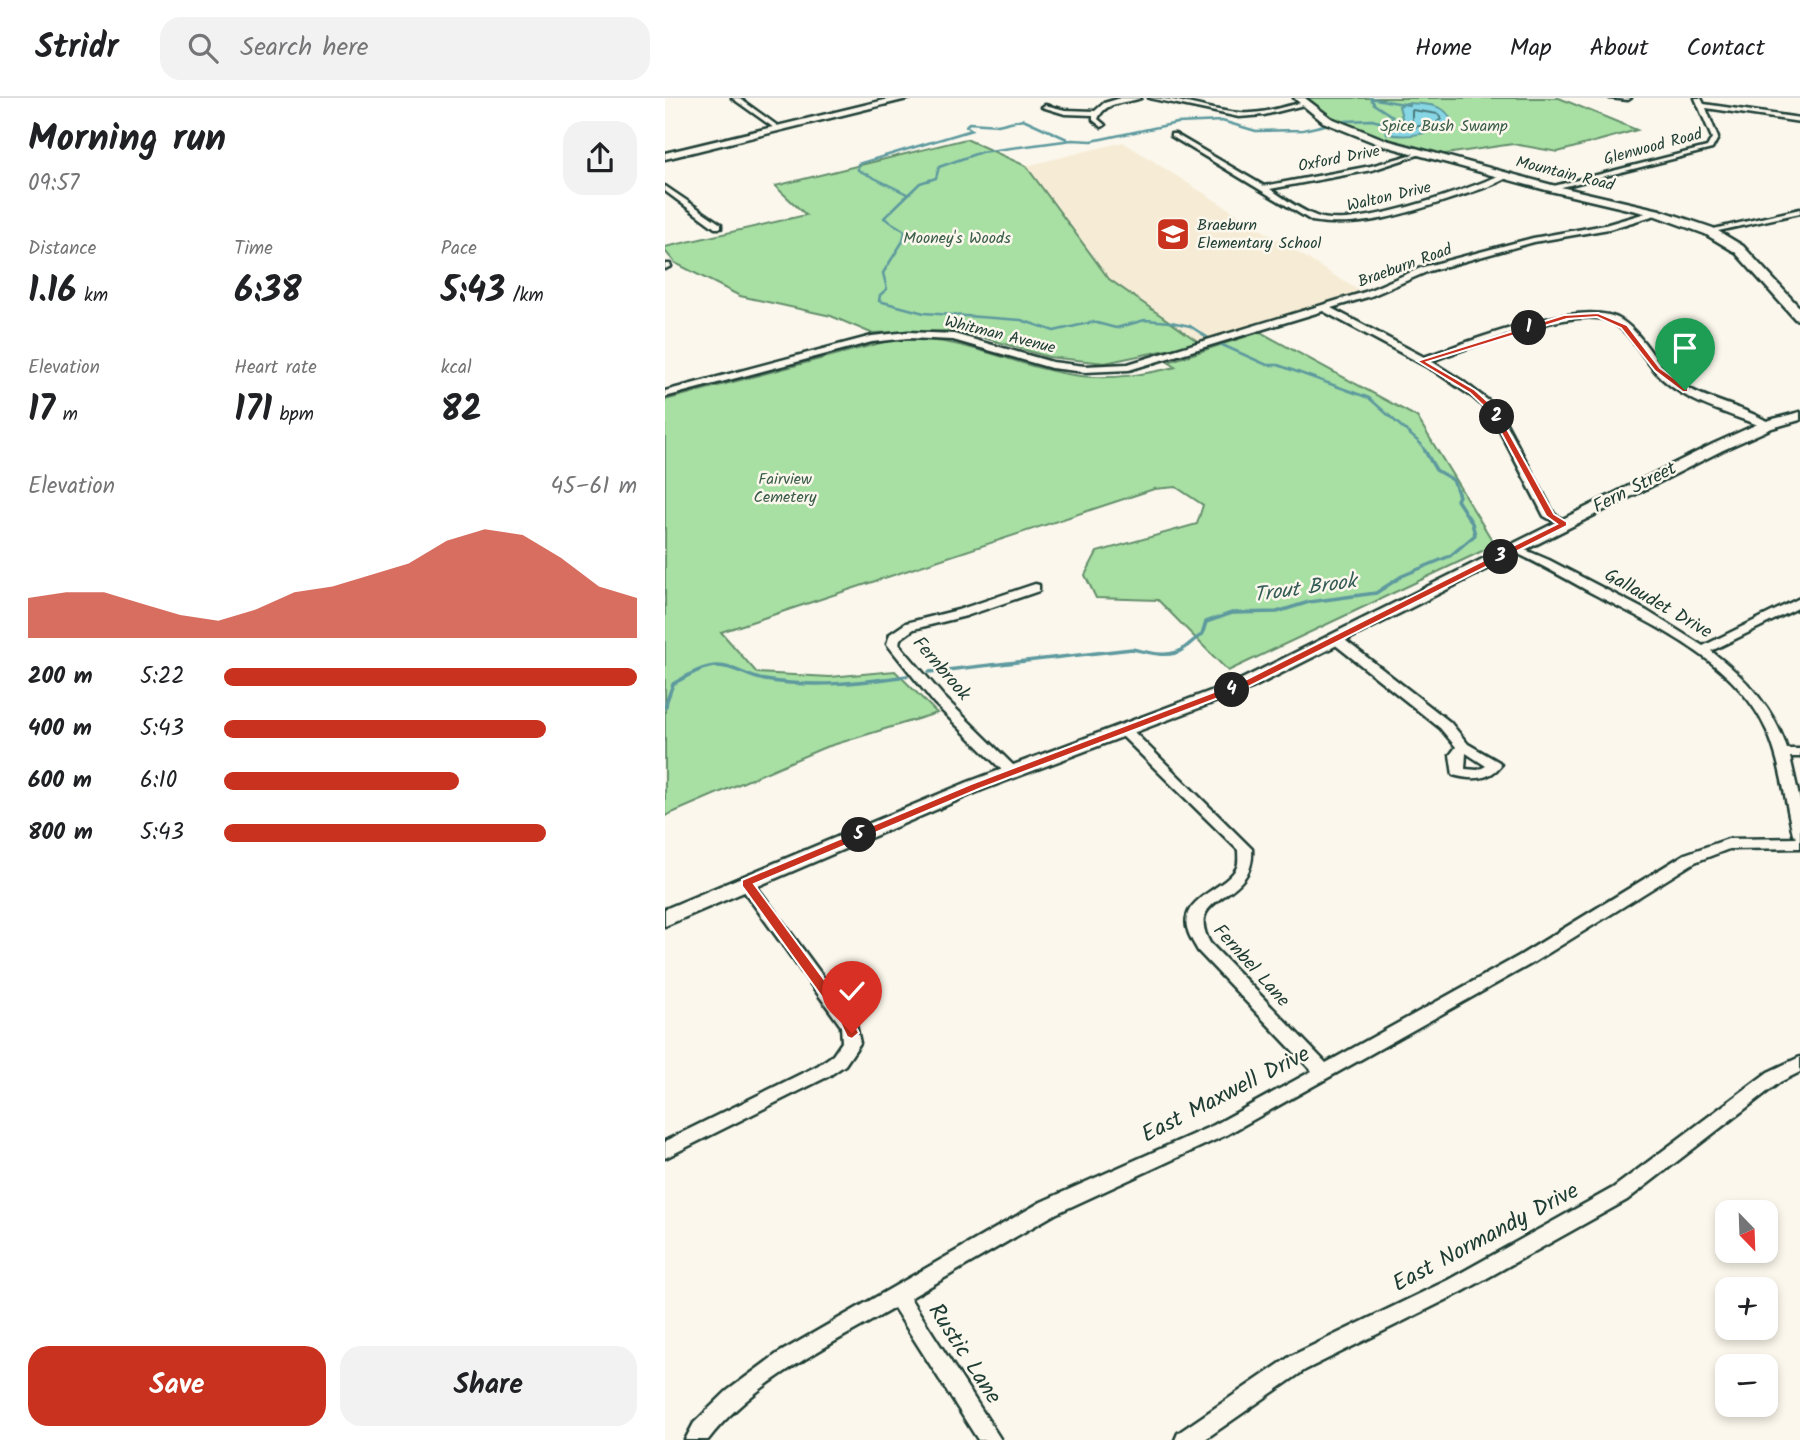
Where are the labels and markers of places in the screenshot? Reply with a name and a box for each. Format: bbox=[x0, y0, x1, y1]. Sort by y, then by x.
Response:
place label: Braeburn Elementary School bbox=[1197, 213, 1322, 256]
school or university icon: Braeburn Elementary School bbox=[1154, 215, 1192, 253]
pin: 1 bbox=[1511, 310, 1547, 345]
pin bbox=[1655, 318, 1715, 390]
pin: 2 bbox=[1479, 400, 1515, 434]
pin: 3 bbox=[1483, 540, 1519, 574]
pin: 4 bbox=[1215, 672, 1249, 708]
pin: 5 bbox=[841, 818, 877, 852]
pin bbox=[822, 961, 882, 1033]

